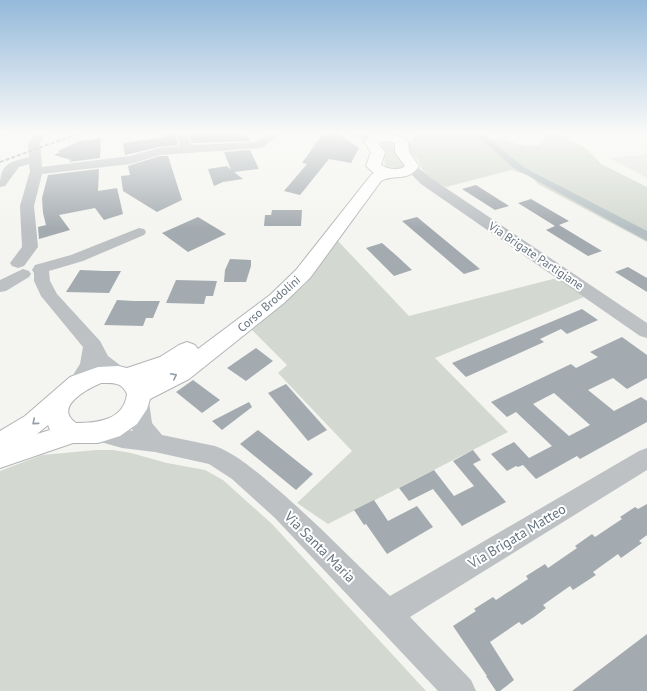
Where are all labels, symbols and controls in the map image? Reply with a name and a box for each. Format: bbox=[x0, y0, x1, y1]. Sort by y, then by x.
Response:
street label: Via Brigate Partigiane bbox=[485, 218, 587, 293]
street label: Corso Brodolini bbox=[234, 272, 303, 335]
one-way arrow bbox=[170, 373, 177, 381]
one-way arrow bbox=[32, 417, 40, 424]
street label: Via Brigata Matteo bbox=[464, 500, 569, 573]
street label: Via Santa Maria bbox=[280, 507, 359, 586]

